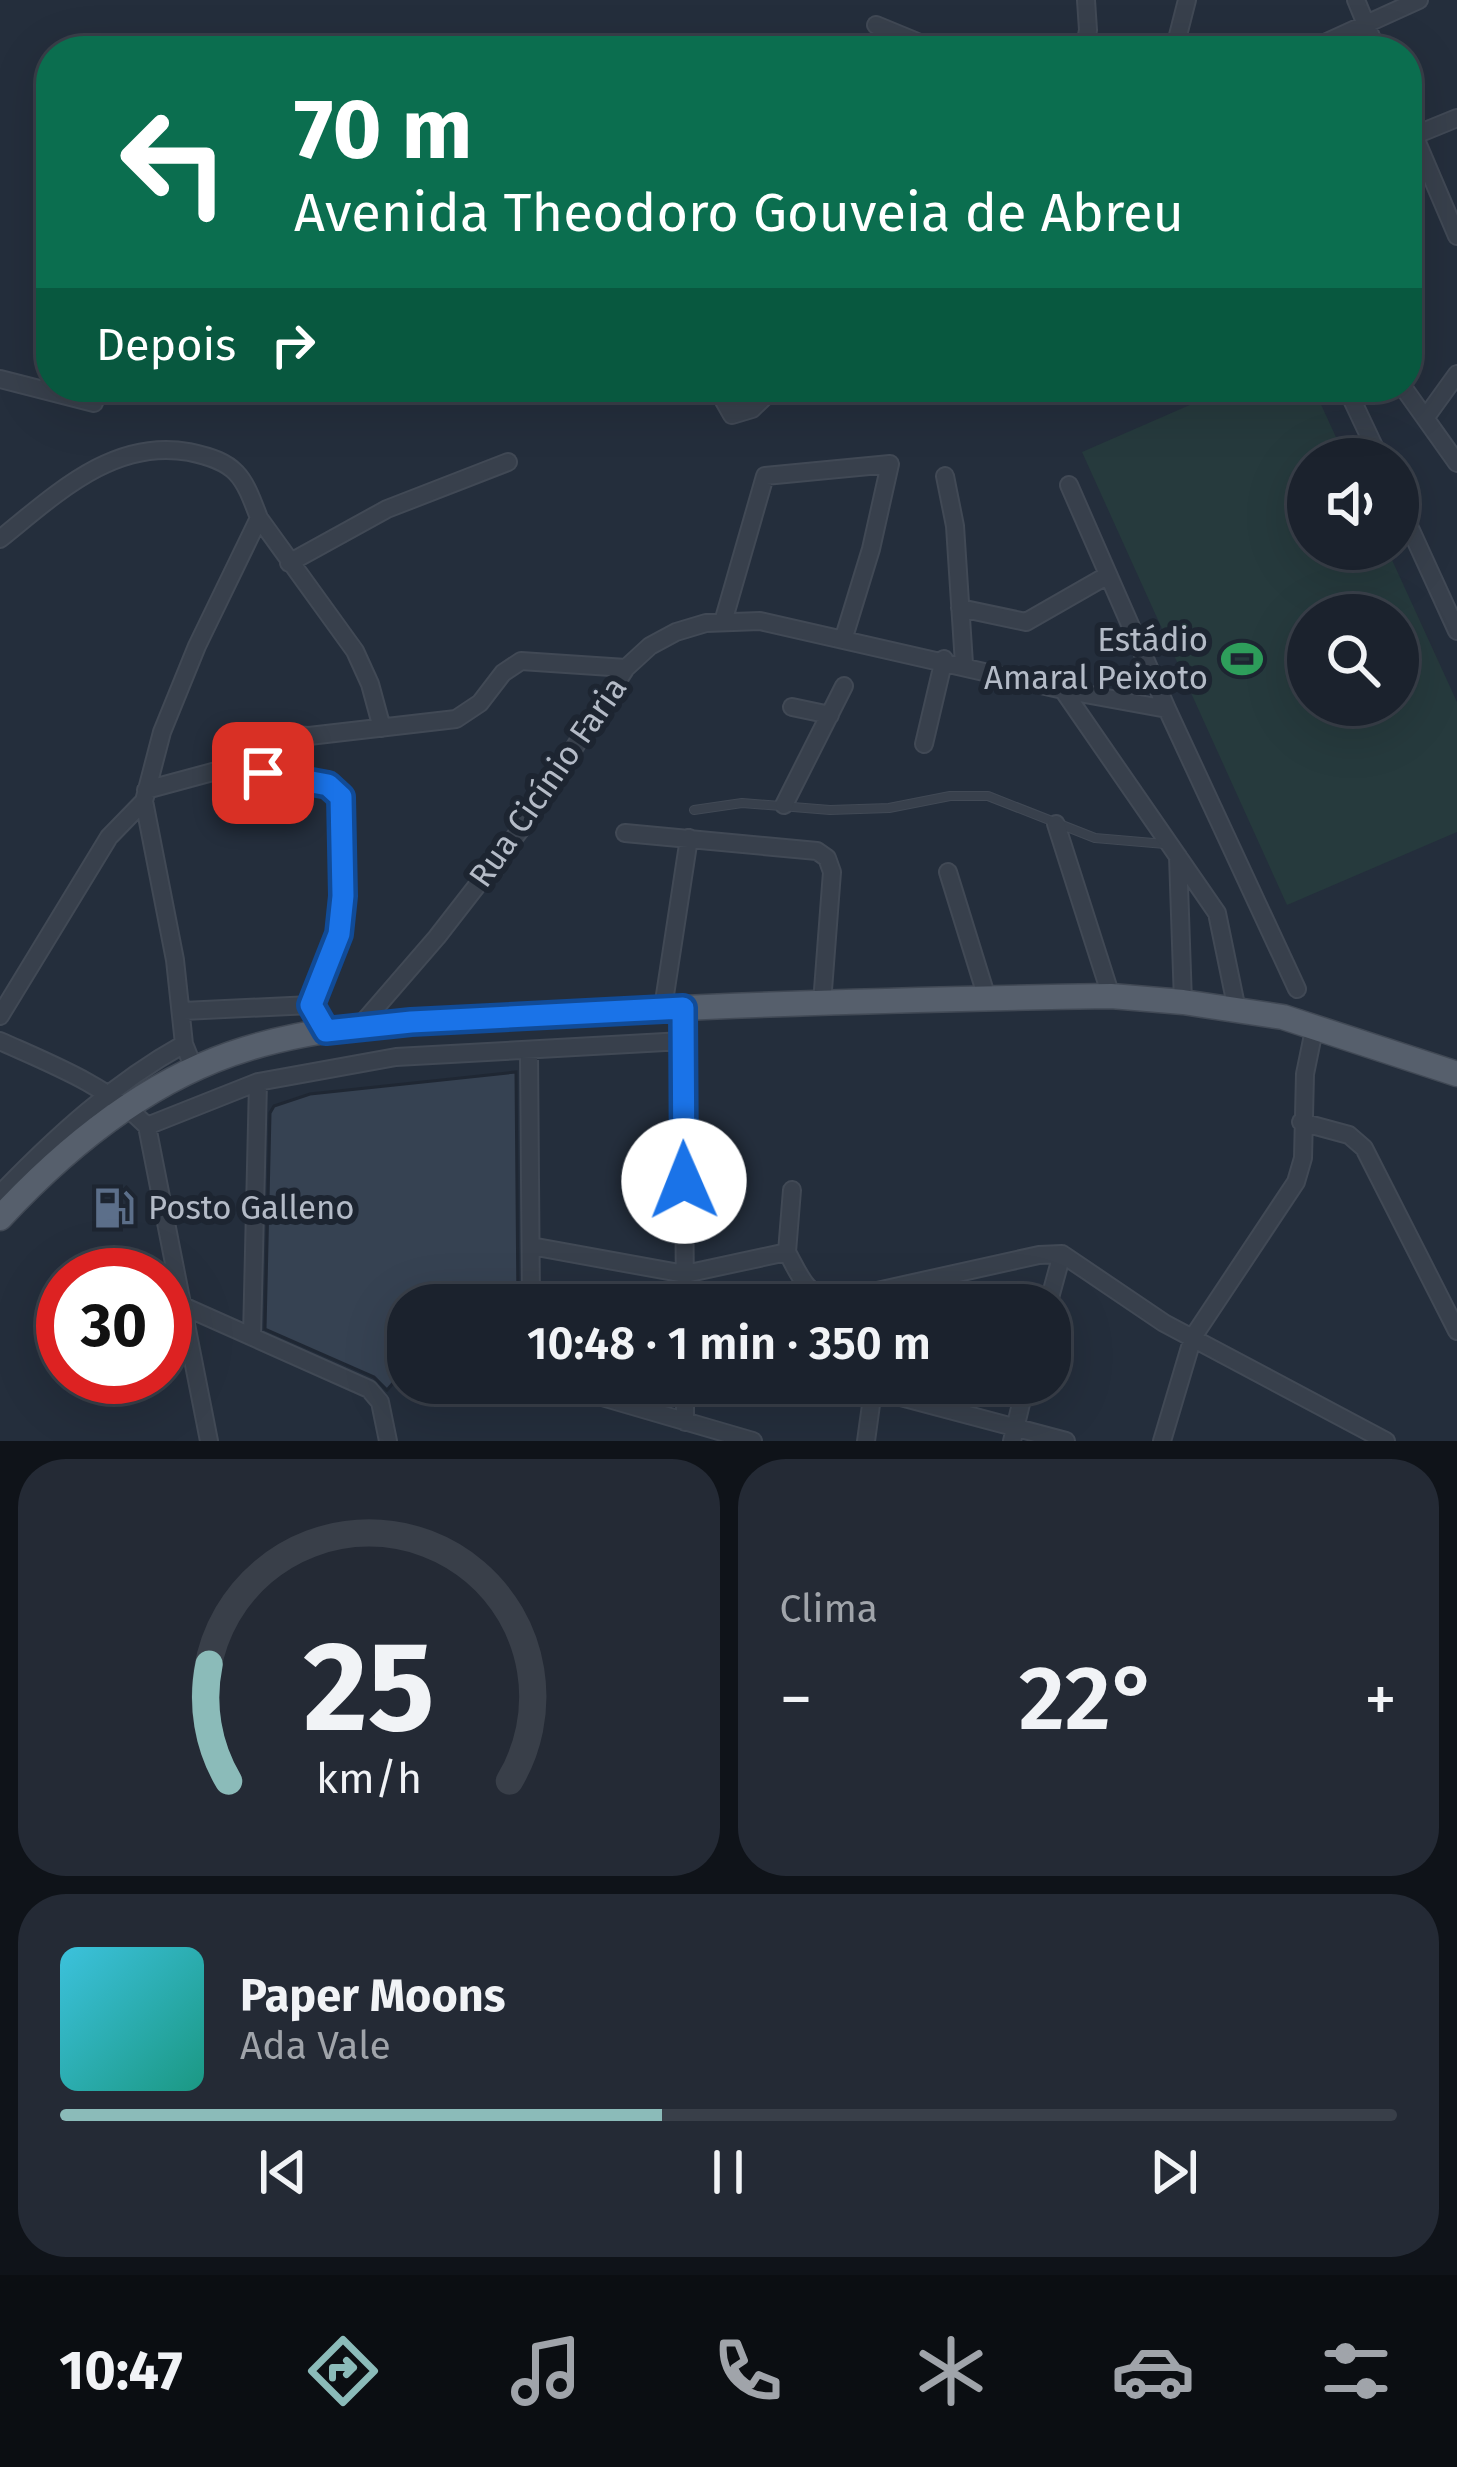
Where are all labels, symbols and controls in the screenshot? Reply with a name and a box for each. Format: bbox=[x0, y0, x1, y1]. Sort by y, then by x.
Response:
text: 70 m bbox=[294, 79, 472, 180]
icon: left bbox=[96, 84, 252, 240]
text: Avenida Theodoro Gouveia de Abreu bbox=[294, 181, 1184, 245]
icon: right bbox=[260, 312, 326, 378]
text: Depois bbox=[96, 318, 236, 372]
map controls bbox=[1287, 438, 1419, 726]
button: sound bbox=[1287, 438, 1419, 570]
button: search bbox=[1287, 594, 1419, 726]
place label: Estádio Amaral Peixoto bbox=[984, 620, 1208, 698]
sports icon: Estádio Amaral Peixoto bbox=[1219, 636, 1265, 682]
street label: Rua Cicínio Faria bbox=[461, 669, 635, 895]
pin bbox=[212, 722, 314, 824]
icon: arrive bbox=[230, 740, 296, 806]
position arrow bbox=[621, 1118, 747, 1244]
fuel station icon: Posto Galleno bbox=[91, 1185, 137, 1231]
place label: Posto Galleno bbox=[148, 1188, 355, 1228]
speed limit sign: 30 bbox=[36, 1248, 192, 1404]
text: 10:48 · 1 min · 350 m bbox=[527, 1317, 931, 1371]
text: Clima bbox=[780, 1586, 878, 1632]
text: 25 bbox=[303, 1613, 434, 1763]
text: 22° bbox=[1019, 1645, 1158, 1753]
text: − bbox=[780, 1660, 813, 1739]
text: + bbox=[1364, 1660, 1397, 1739]
text: km/h bbox=[316, 1752, 422, 1803]
text: Paper Moons bbox=[240, 1969, 505, 2023]
text: Ada Vale bbox=[240, 2023, 391, 2069]
icon: previous bbox=[250, 2139, 316, 2205]
icon: pause bbox=[695, 2139, 761, 2205]
icon: next bbox=[1141, 2139, 1207, 2205]
icon: directions bbox=[301, 2329, 385, 2413]
icon: music bbox=[504, 2329, 588, 2413]
icon: phone bbox=[706, 2329, 790, 2413]
icon: climate bbox=[909, 2329, 993, 2413]
icon: car bbox=[1111, 2329, 1195, 2413]
icon: filters bbox=[1314, 2329, 1398, 2413]
text: 10:47 bbox=[59, 2339, 183, 2403]

